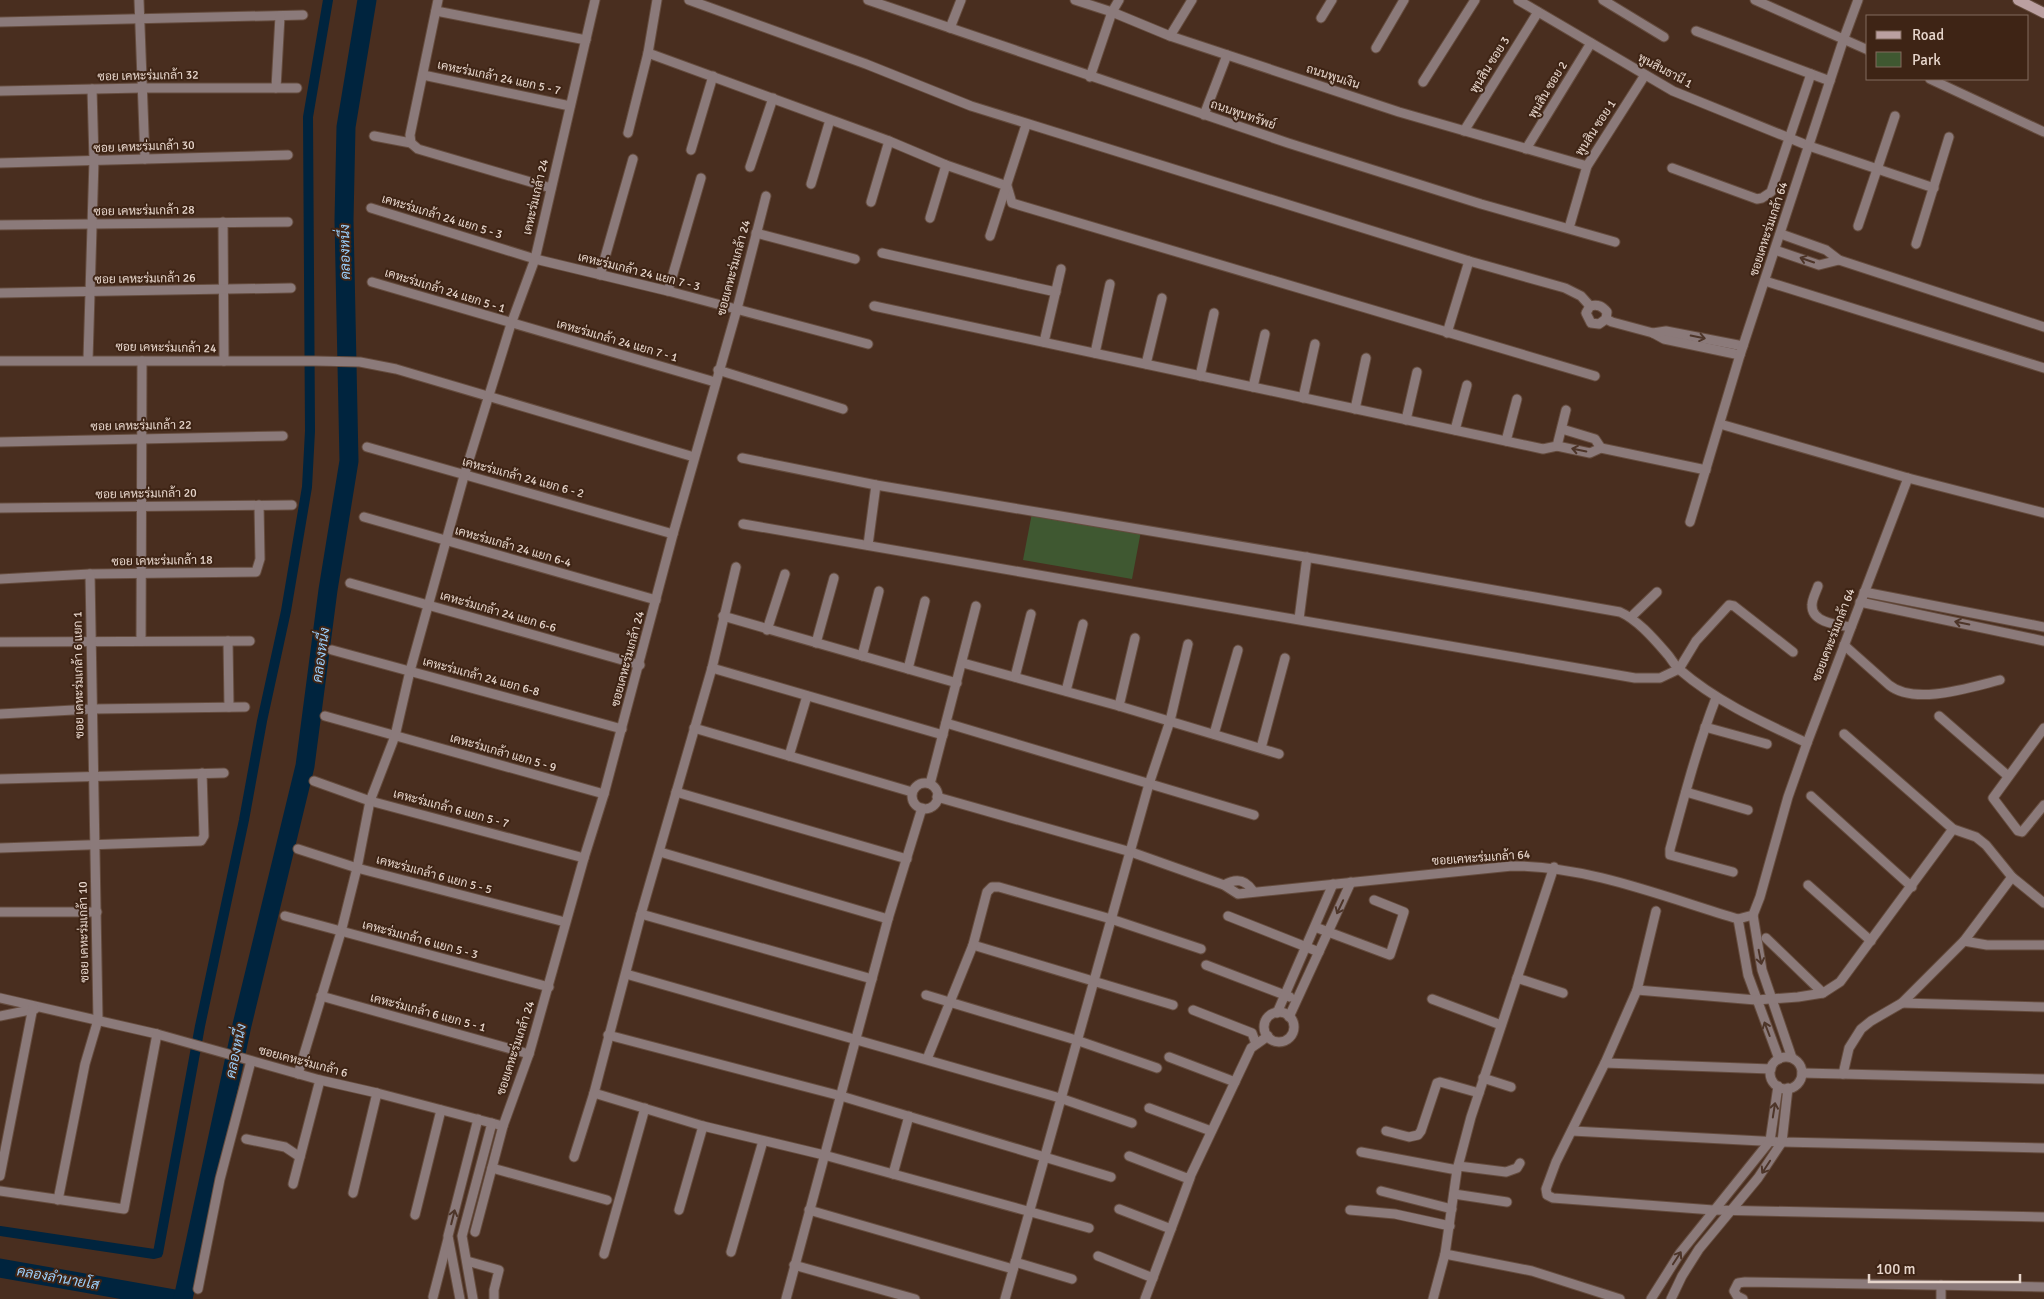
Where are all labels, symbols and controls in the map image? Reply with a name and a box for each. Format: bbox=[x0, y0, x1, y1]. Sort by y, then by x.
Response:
legend bbox=[1866, 15, 2029, 80]
text: Road bbox=[1912, 26, 1944, 44]
street label: พูนสิน ซอย 3 bbox=[1467, 34, 1513, 96]
street label: พูนสินธานี 1 bbox=[1635, 49, 1695, 92]
text: Park bbox=[1912, 51, 1941, 69]
street label: เคหะร่มเกล้า 24 แยก 5 - 7 bbox=[436, 58, 562, 98]
street label: พูนสิน ซอย 2 bbox=[1525, 59, 1571, 121]
street label: ถนนพูนเงิน bbox=[1304, 61, 1362, 93]
street label: ซอย เคหะร่มเกล้า 32 bbox=[97, 68, 199, 84]
street label: ถนนพูนทรัพย์ bbox=[1209, 96, 1278, 133]
street label: พูนสิน ซอย 1 bbox=[1572, 97, 1620, 159]
street label: ซอย เคหะร่มเกล้า 30 bbox=[93, 138, 195, 156]
street label: เคหะร่มเกล้า 24 bbox=[520, 157, 552, 236]
street label: ซอยเคหะร่มเกล้า 64 bbox=[1747, 179, 1792, 278]
street label: เคหะร่มเกล้า 24 แยก 5 - 3 bbox=[380, 191, 504, 243]
street label: ซอย เคหะร่มเกล้า 28 bbox=[93, 203, 195, 219]
street label: ซอยเคหะร่มเกล้า 24 bbox=[714, 218, 754, 318]
water label: คลองหนึ่ง bbox=[332, 224, 354, 280]
street label: เคหะร่มเกล้า 24 แยก 7 - 3 bbox=[576, 250, 702, 294]
one-way arrow bbox=[1799, 255, 1815, 265]
street label: เคหะร่มเกล้า 24 แยก 5 - 1 bbox=[383, 265, 507, 317]
street label: ซอย เคหะร่มเกล้า 26 bbox=[94, 271, 196, 287]
street label: เคหะร่มเกล้า 24 แยก 7 - 1 bbox=[555, 316, 679, 366]
one-way arrow bbox=[1690, 333, 1706, 343]
street label: ซอย เคหะร่มเกล้า 24 bbox=[115, 340, 217, 356]
street label: ซอย เคหะร่มเกล้า 22 bbox=[90, 418, 192, 434]
one-way arrow bbox=[1572, 445, 1588, 455]
street label: เคหะร่มเกล้า 24 แยก 6 - 2 bbox=[460, 454, 586, 502]
street label: ซอย เคหะร่มเกล้า 20 bbox=[95, 486, 197, 502]
street label: เคหะร่มเกล้า 24 แยก 6-4 bbox=[453, 523, 573, 571]
street label: ซอย เคหะร่มเกล้า 18 bbox=[111, 553, 213, 569]
street label: ซอยเคหะร่มเกล้า 64 bbox=[1809, 586, 1859, 684]
street label: เคหะร่มเกล้า 24 แยก 6-6 bbox=[438, 588, 558, 636]
street label: ซอยเคหะร่มเกล้า 24 bbox=[608, 609, 648, 709]
street label: ซอย เคหะร่มเกล้า 6 แยก 1 bbox=[70, 611, 88, 739]
one-way arrow bbox=[1954, 618, 1970, 628]
water label: คลองหนึ่ง bbox=[305, 626, 333, 684]
street label: เคหะร่มเกล้า 24 แยก 6-8 bbox=[421, 654, 541, 700]
street label: เคหะร่มเกล้า แยก 5 - 9 bbox=[448, 731, 558, 775]
street label: เคหะร่มเกล้า 6 แยก 5 - 7 bbox=[392, 786, 510, 832]
street label: ซอยเคหะร่มเกล้า 64 bbox=[1431, 847, 1531, 869]
street label: เคหะร่มเกล้า 6 แยก 5 - 5 bbox=[375, 852, 493, 898]
street label: ซอย เคหะร่มเกล้า 10 bbox=[76, 881, 92, 983]
one-way arrow bbox=[1334, 899, 1344, 914]
street label: เคหะร่มเกล้า 6 แยก 5 - 3 bbox=[361, 917, 479, 963]
one-way arrow bbox=[1756, 949, 1765, 965]
street label: เคหะร่มเกล้า 6 แยก 5 - 1 bbox=[369, 990, 487, 1036]
street label: ซอยเคหะร่มเกล้า 24 bbox=[494, 998, 539, 1097]
water label: คลองหนึ่ง bbox=[218, 1021, 250, 1080]
one-way arrow bbox=[1762, 1022, 1772, 1037]
street label: ซอยเคหะร่มเกล้า 6 bbox=[257, 1043, 349, 1081]
one-way arrow bbox=[1770, 1103, 1780, 1119]
one-way arrow bbox=[1760, 1160, 1771, 1174]
one-way arrow bbox=[449, 1209, 458, 1225]
one-way arrow bbox=[1672, 1251, 1682, 1265]
scale bar bbox=[1869, 1252, 2020, 1284]
text: 100 m bbox=[1876, 1260, 1916, 1278]
water label: คลองลำนายโส bbox=[16, 1262, 101, 1294]

